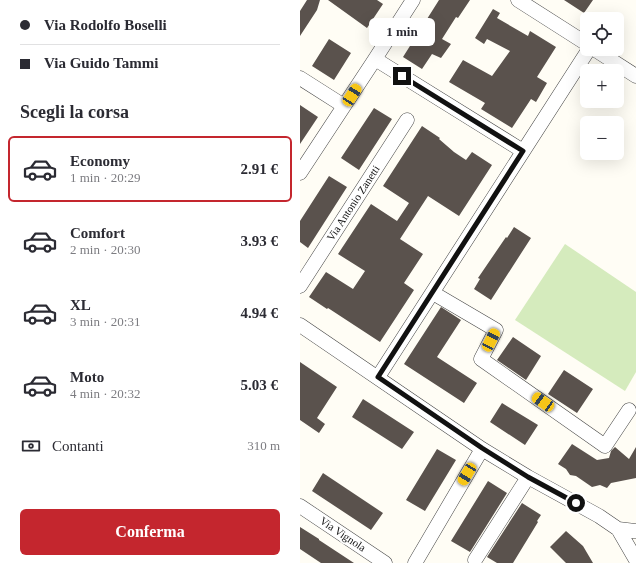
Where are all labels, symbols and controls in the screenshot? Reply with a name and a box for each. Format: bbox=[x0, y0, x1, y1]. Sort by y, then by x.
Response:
map controls bbox=[580, 12, 624, 160]
button: locate bbox=[580, 12, 624, 56]
text: Via Rodolfo Boselli bbox=[44, 17, 167, 33]
callout: 1 min bbox=[369, 18, 435, 46]
text: 1 min bbox=[386, 24, 418, 39]
text: Via Guido Tammi bbox=[44, 55, 158, 71]
button: + bbox=[580, 64, 624, 108]
route end bbox=[393, 67, 411, 85]
car bbox=[340, 82, 364, 108]
text: Scegli la corsa bbox=[20, 102, 129, 122]
button: − bbox=[580, 116, 624, 160]
icon: car bbox=[22, 151, 58, 187]
text: Economy bbox=[70, 153, 130, 169]
text: 2.91 € bbox=[241, 161, 278, 177]
street label: Via Antonio Zanetti bbox=[324, 163, 382, 243]
text: 1 min · 20:29 bbox=[70, 170, 140, 185]
icon: car bbox=[22, 223, 58, 259]
text: Comfort bbox=[70, 225, 125, 241]
text: 3.93 € bbox=[241, 233, 278, 249]
text: 2 min · 20:30 bbox=[70, 242, 140, 257]
icon: car bbox=[22, 295, 58, 331]
text: XL bbox=[70, 297, 91, 313]
text: 4.94 € bbox=[241, 305, 278, 321]
text: 3 min · 20:31 bbox=[70, 314, 140, 329]
car bbox=[480, 327, 502, 353]
icon: car bbox=[22, 367, 58, 403]
text: Moto bbox=[70, 369, 104, 385]
text: 5.03 € bbox=[241, 377, 278, 393]
text: 4 min · 20:32 bbox=[70, 386, 140, 401]
car bbox=[530, 390, 556, 414]
icon: cash bbox=[20, 435, 42, 457]
text: Contanti bbox=[52, 438, 104, 454]
text: 310 m bbox=[247, 438, 280, 453]
car bbox=[456, 461, 478, 487]
route start bbox=[567, 494, 585, 512]
button: Conferma bbox=[20, 509, 280, 555]
street label: Via Vignola bbox=[318, 514, 368, 554]

